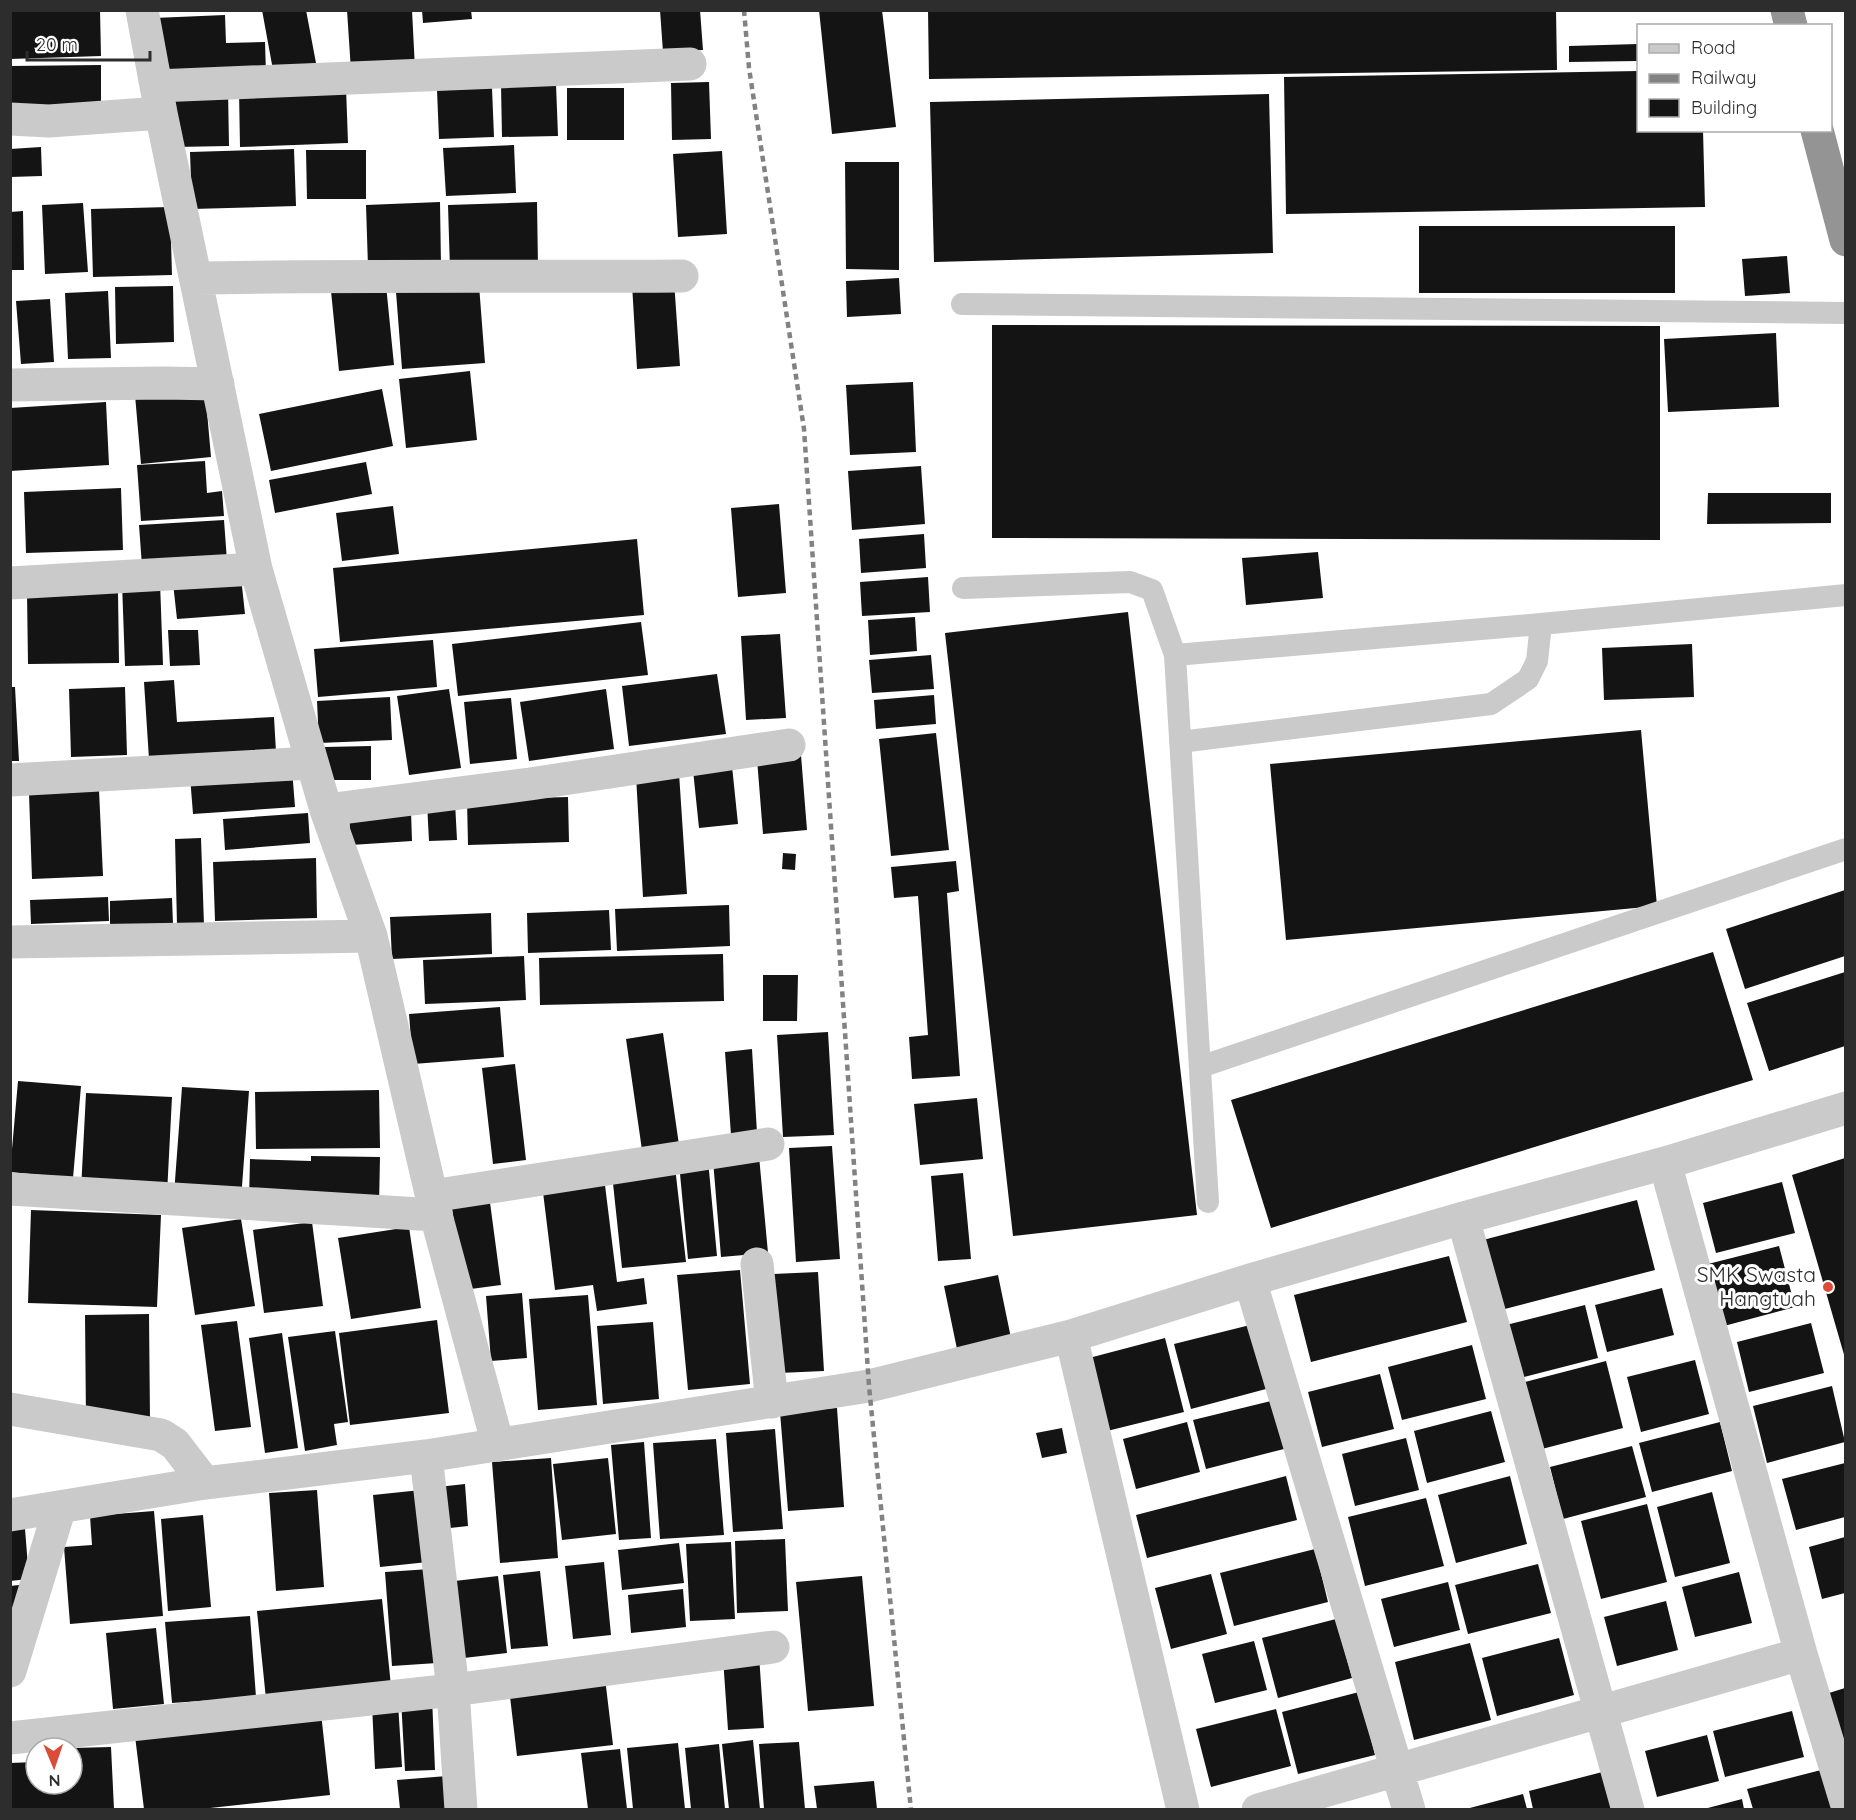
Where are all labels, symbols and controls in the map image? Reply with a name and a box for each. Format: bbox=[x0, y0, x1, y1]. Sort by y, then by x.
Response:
scale bar bbox=[27, 24, 150, 62]
legend bbox=[1637, 24, 1832, 132]
text: 20 m bbox=[36, 33, 78, 56]
text: Road bbox=[1691, 36, 1736, 59]
text: Railway bbox=[1691, 66, 1757, 89]
text: Building bbox=[1691, 96, 1757, 119]
place label: SMK Swasta Hangtuah bbox=[1697, 1261, 1816, 1311]
marker: SMK Swasta Hangtuah bbox=[1821, 1280, 1835, 1294]
north arrow bbox=[24, 1736, 84, 1796]
text: N bbox=[48, 1771, 61, 1791]

